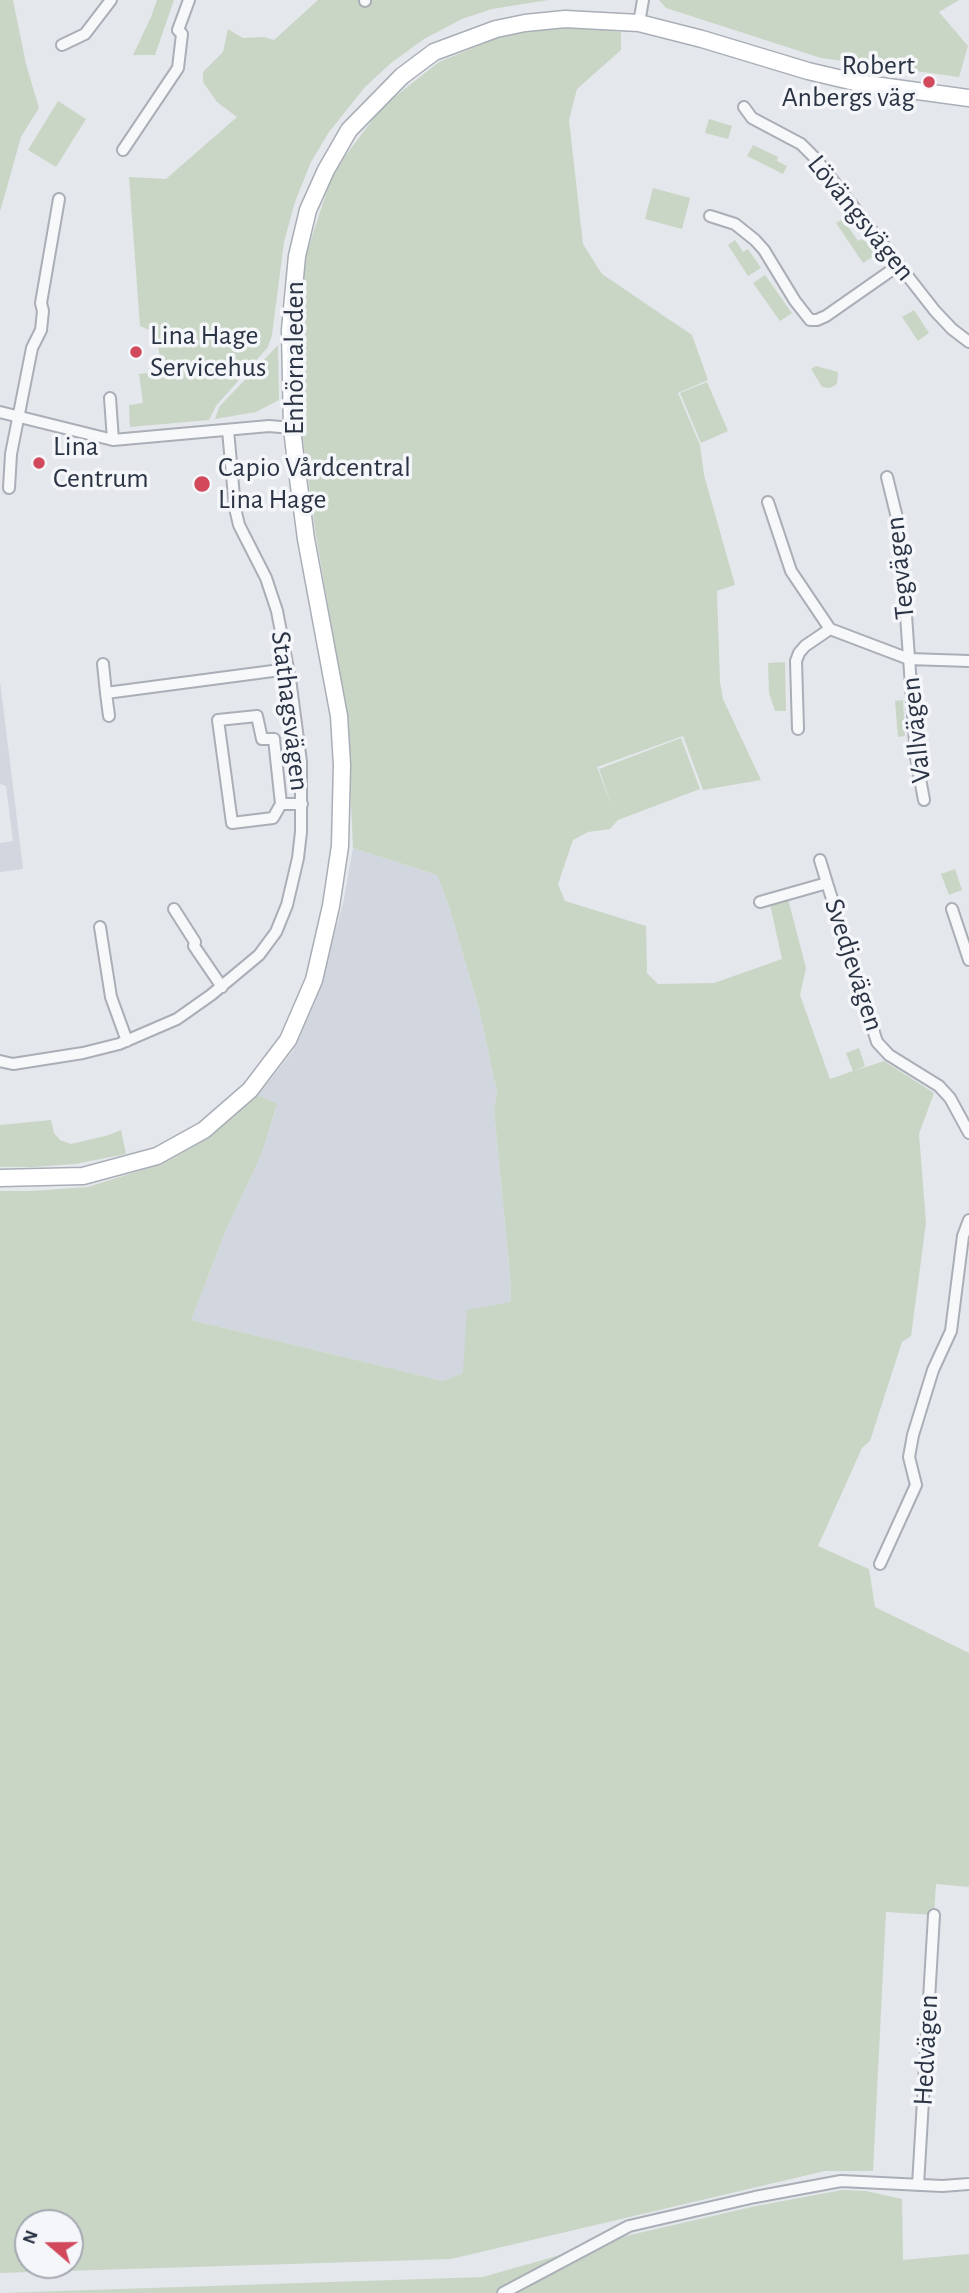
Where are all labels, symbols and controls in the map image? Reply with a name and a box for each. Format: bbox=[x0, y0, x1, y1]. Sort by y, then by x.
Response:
place label: Robert Anbergs väg bbox=[782, 49, 915, 115]
marker: Robert Anbergs väg bbox=[921, 74, 937, 90]
street label: Lövängsvägen bbox=[800, 148, 922, 288]
street label: Enhörnaleden bbox=[278, 281, 312, 435]
place label: Lina Hage Servicehus bbox=[150, 319, 266, 385]
marker: Lina Hage Servicehus bbox=[128, 344, 144, 360]
place label: Lina Centrum bbox=[53, 430, 149, 496]
place label: Capio Vårdcentral Lina Hage bbox=[218, 451, 411, 517]
marker: Lina Centrum bbox=[31, 455, 47, 471]
marker: Capio Vårdcentral Lina Hage bbox=[192, 474, 212, 494]
street label: Tegvägen bbox=[878, 515, 922, 621]
street label: Stathagsvägen bbox=[264, 629, 316, 793]
street label: Vallvägen bbox=[894, 675, 938, 785]
street label: Svedjevägen bbox=[817, 895, 891, 1035]
street label: Hedvägen bbox=[906, 1994, 946, 2106]
north arrow bbox=[14, 2209, 84, 2279]
text: N bbox=[19, 2228, 42, 2247]

